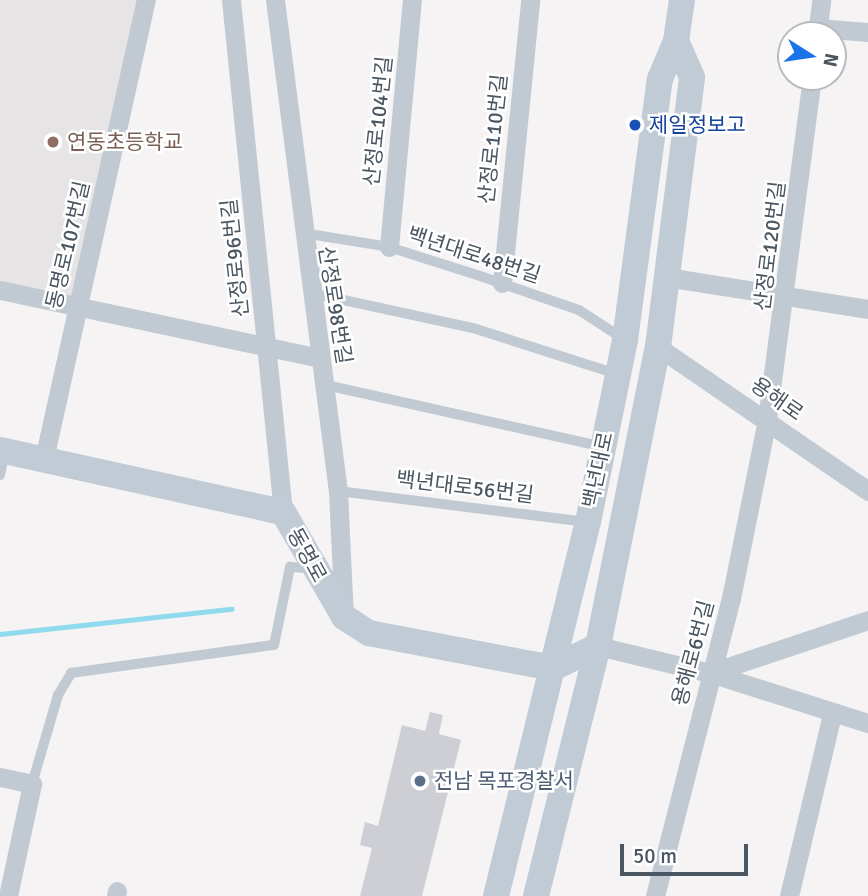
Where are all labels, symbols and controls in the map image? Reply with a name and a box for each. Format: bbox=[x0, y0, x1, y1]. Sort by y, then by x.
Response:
north arrow bbox=[777, 21, 847, 91]
text: N bbox=[817, 51, 844, 69]
street label: 산정로104번길 bbox=[359, 55, 397, 187]
street label: 산정로110번길 bbox=[474, 73, 512, 205]
place label: 제일정보고 bbox=[649, 112, 746, 138]
marker: 제일정보고 bbox=[627, 117, 643, 133]
place label: 연동초등학교 bbox=[67, 129, 183, 155]
marker: 연동초등학교 bbox=[45, 134, 61, 150]
street label: 동명로107번길 bbox=[41, 179, 95, 311]
street label: 산정로120번길 bbox=[750, 180, 790, 312]
street label: 산정로96번길 bbox=[216, 197, 254, 319]
street label: 백년대로48번길 bbox=[404, 222, 544, 288]
street label: 산정로98번길 bbox=[313, 244, 357, 366]
street label: 용해로 bbox=[746, 372, 808, 426]
street label: 백년대로 bbox=[578, 430, 618, 510]
street label: 백년대로56번길 bbox=[395, 466, 535, 508]
street label: 동명로 bbox=[282, 524, 332, 586]
street label: 용해로6번길 bbox=[667, 598, 719, 708]
place label: 전남 목포경찰서 bbox=[434, 768, 574, 794]
marker: 전남 목포경찰서 bbox=[412, 773, 428, 789]
scale bar bbox=[623, 830, 751, 874]
text: 50 m bbox=[633, 843, 677, 869]

